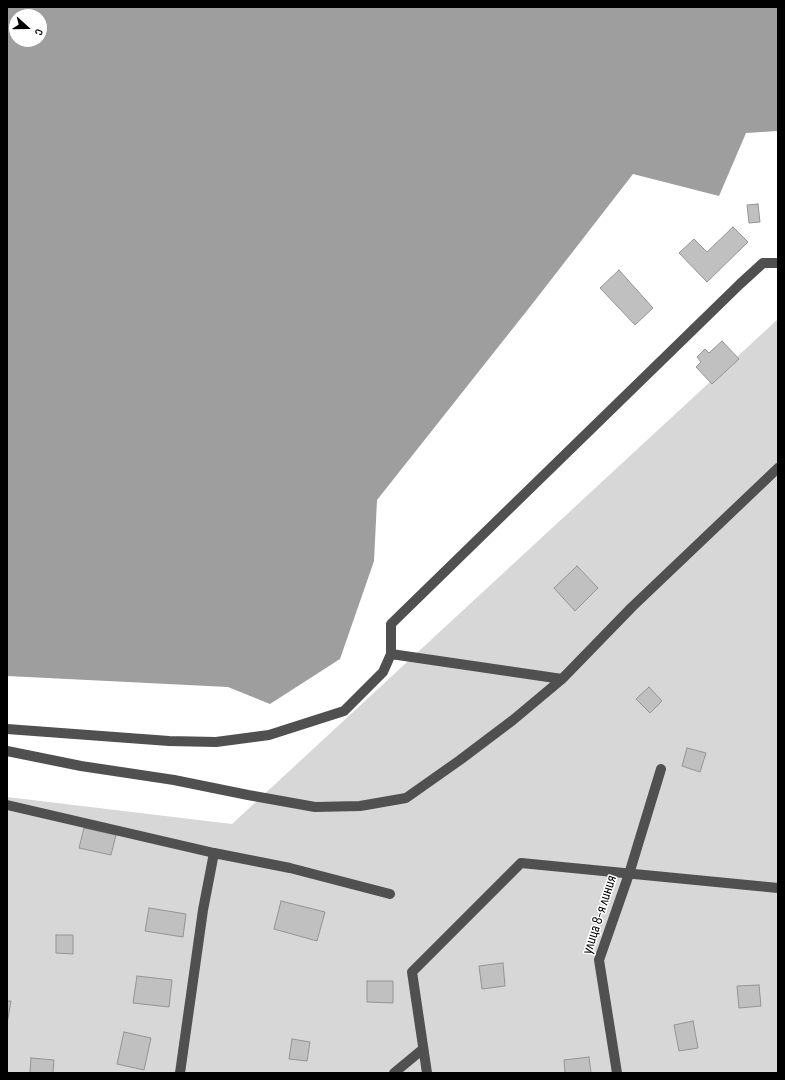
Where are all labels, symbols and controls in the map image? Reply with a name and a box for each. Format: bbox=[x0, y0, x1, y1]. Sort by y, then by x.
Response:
north arrow bbox=[8, 8, 48, 48]
text: С bbox=[32, 27, 46, 37]
street label: улица 8-я линия bbox=[579, 873, 621, 957]

